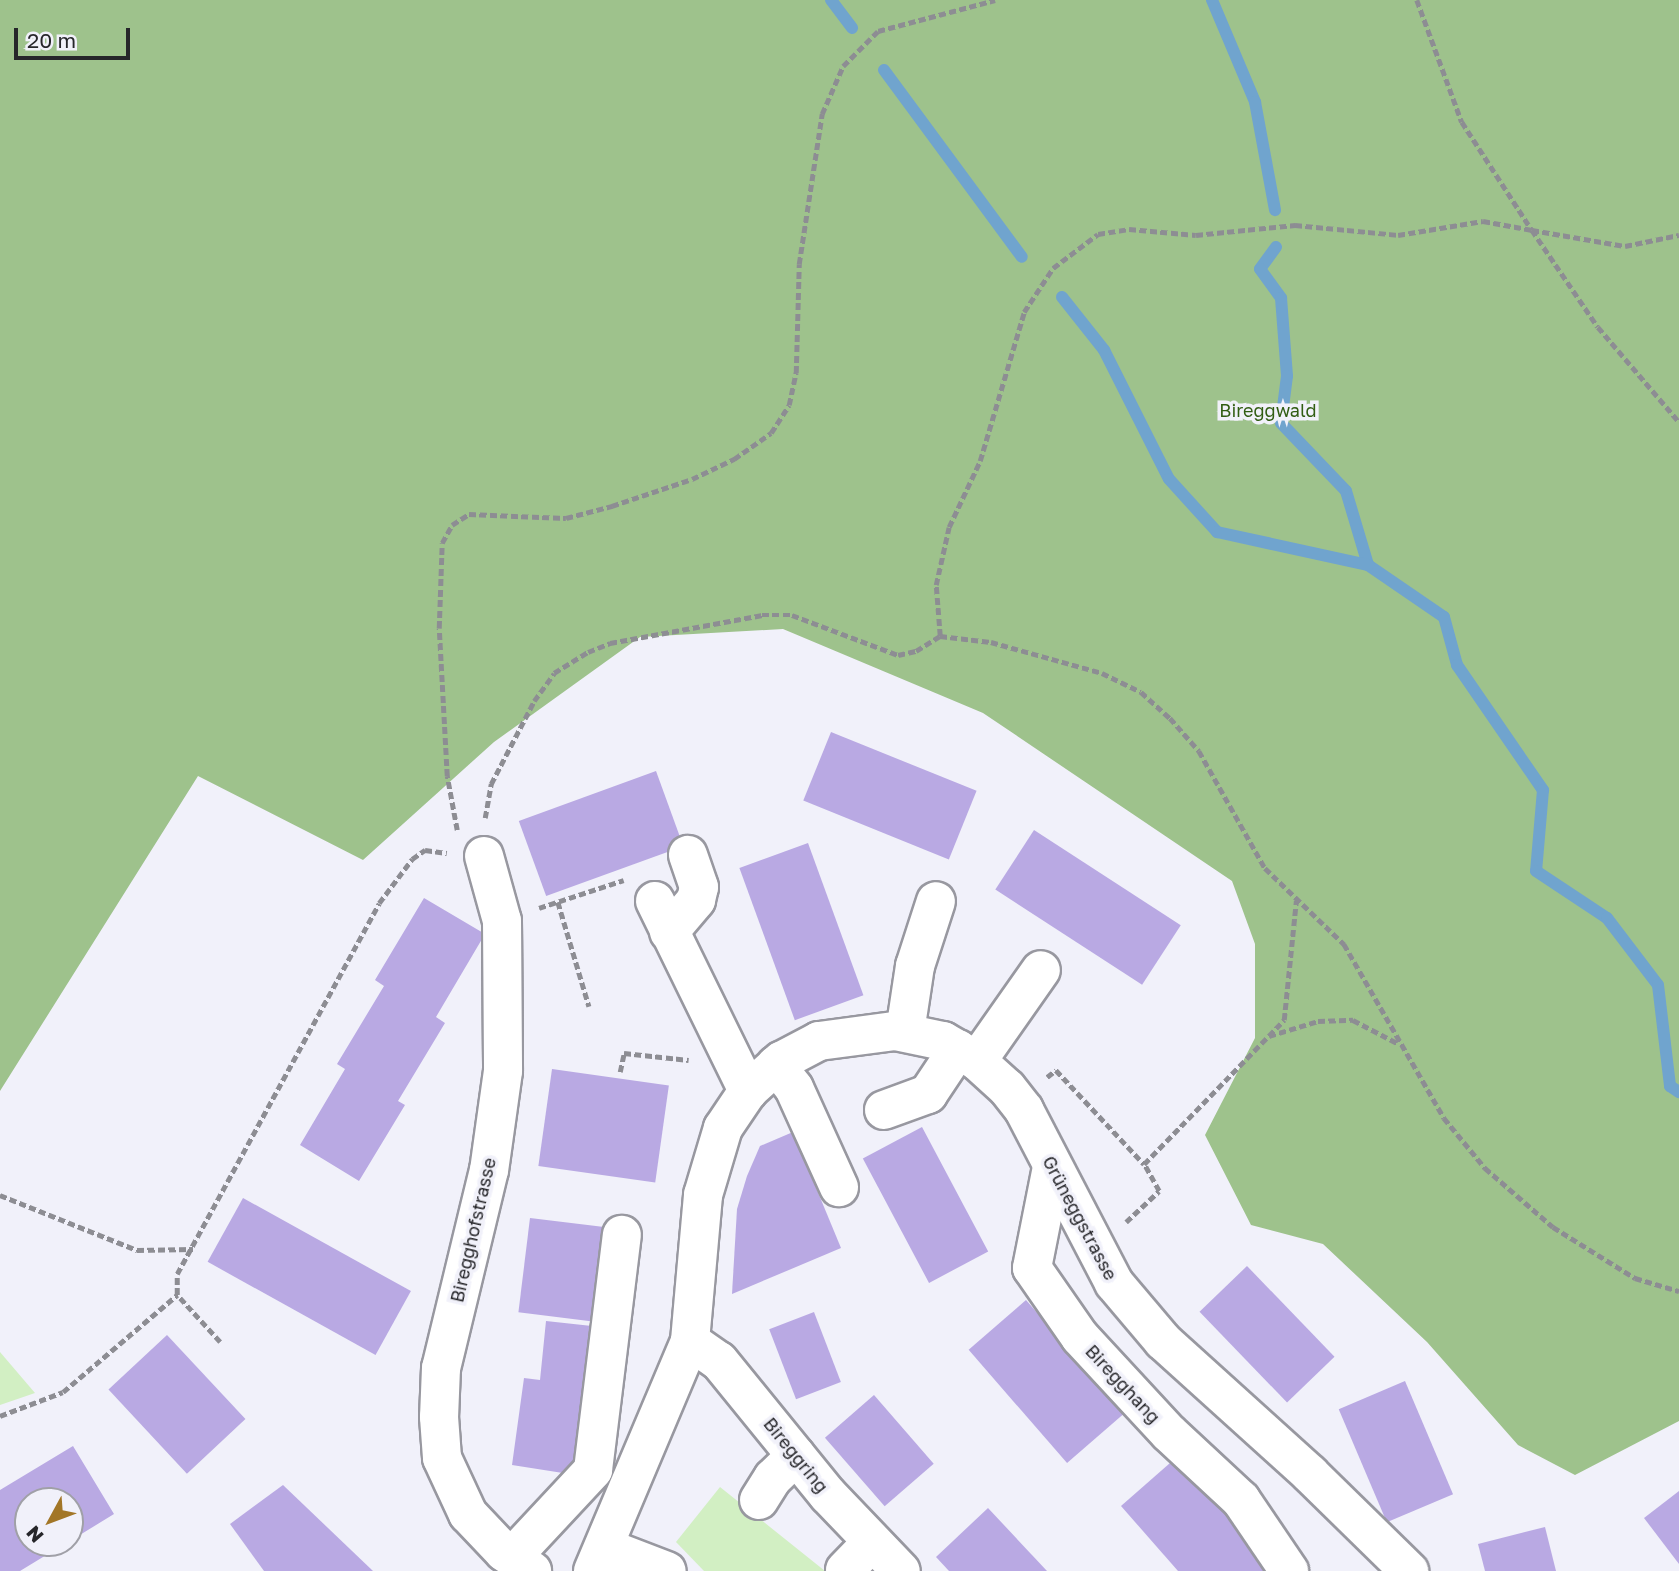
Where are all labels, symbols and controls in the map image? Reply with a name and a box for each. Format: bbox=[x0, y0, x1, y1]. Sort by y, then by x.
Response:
scale bar bbox=[18, 14, 133, 58]
text: 20 m bbox=[27, 27, 76, 53]
park label: Bireggwald bbox=[1219, 399, 1317, 421]
street label: Grüneggstrasse bbox=[1038, 1152, 1122, 1284]
street label: Biregghofstrasse bbox=[446, 1156, 500, 1304]
street label: Biregghang bbox=[1081, 1340, 1165, 1428]
street label: Bireggring bbox=[759, 1413, 833, 1497]
north arrow bbox=[14, 1487, 84, 1557]
text: N bbox=[21, 1522, 48, 1548]

